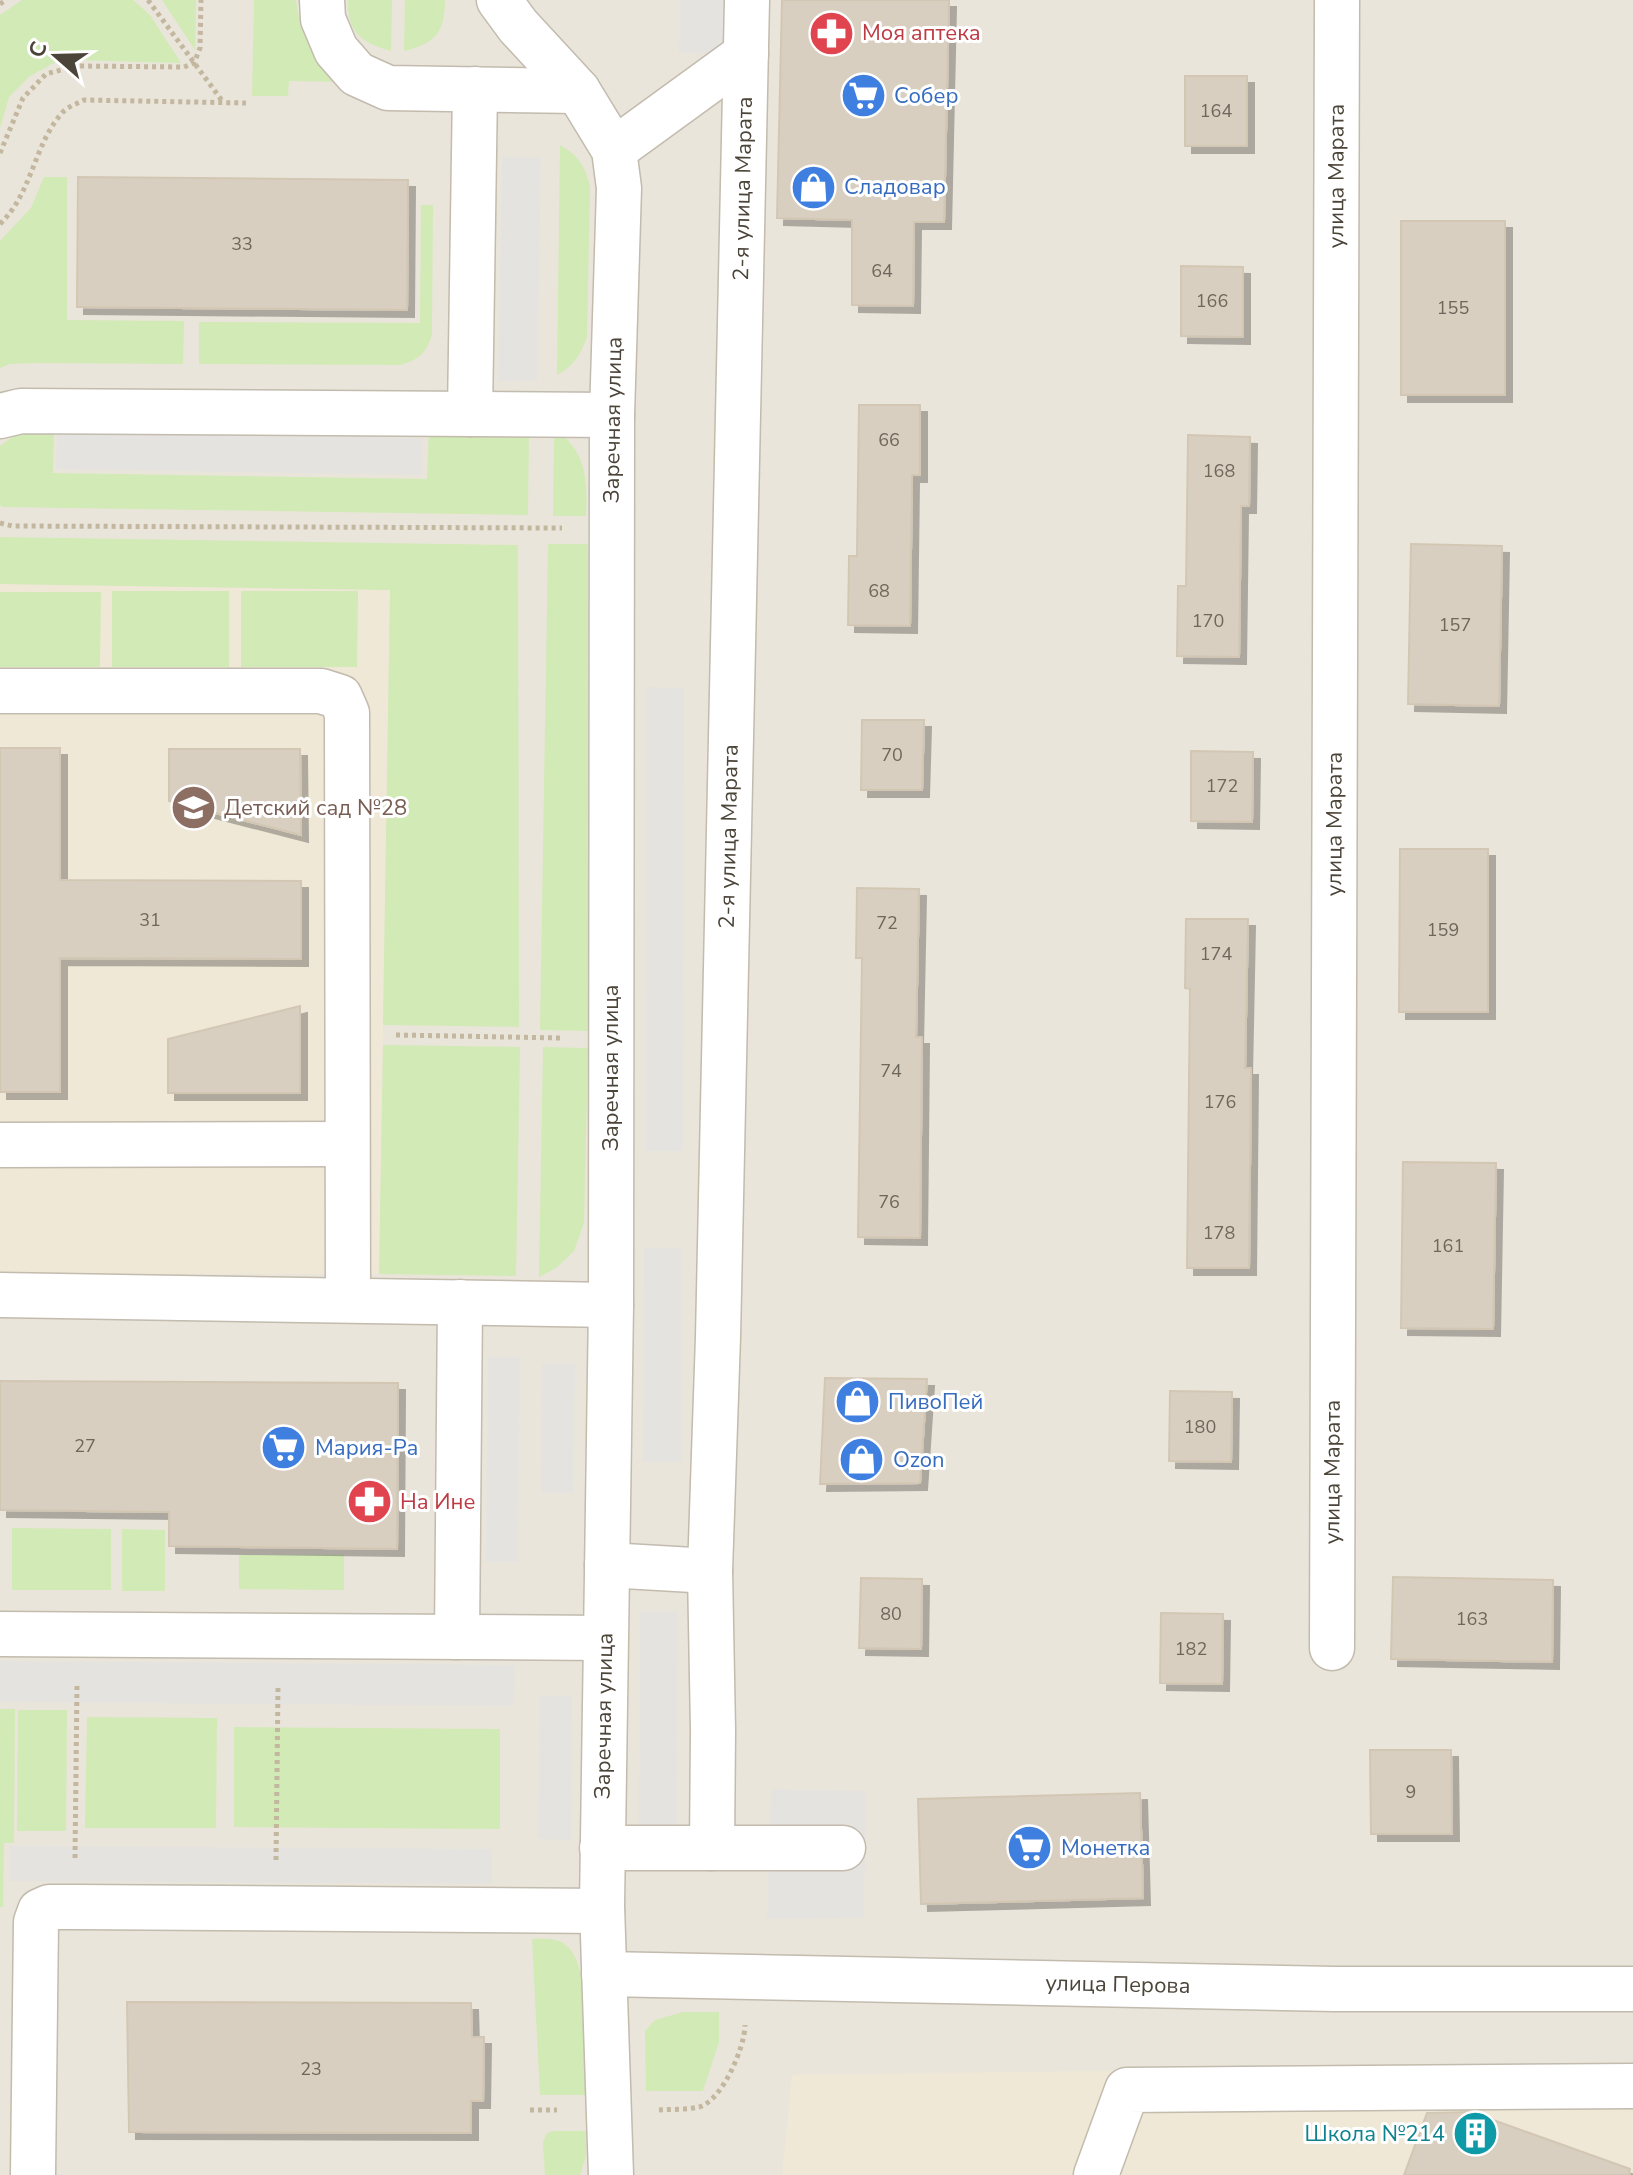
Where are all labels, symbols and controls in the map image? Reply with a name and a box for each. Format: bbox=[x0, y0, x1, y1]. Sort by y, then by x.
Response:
pharmacy icon: Моя аптека bbox=[807, 9, 855, 57]
north arrow bbox=[16, 16, 96, 96]
place label: Моя аптека bbox=[862, 18, 981, 48]
text: С bbox=[21, 37, 55, 62]
supermarket icon: Собер bbox=[839, 72, 887, 120]
place label: Собер bbox=[894, 81, 958, 111]
street label: 2-я улица Марата bbox=[726, 96, 760, 281]
house number: 164 bbox=[1200, 99, 1232, 123]
street label: улица Марата bbox=[1321, 104, 1352, 248]
shop icon: Сладовар bbox=[789, 163, 837, 211]
place label: Сладовар bbox=[844, 172, 946, 202]
house number: 33 bbox=[231, 232, 253, 256]
house number: 64 bbox=[871, 259, 893, 283]
house number: 166 bbox=[1196, 289, 1228, 313]
house number: 155 bbox=[1437, 296, 1469, 320]
street label: Заречная улица bbox=[597, 336, 629, 504]
house number: 66 bbox=[878, 428, 900, 452]
house number: 168 bbox=[1203, 459, 1235, 483]
house number: 68 bbox=[868, 579, 890, 603]
house number: 170 bbox=[1192, 609, 1224, 633]
house number: 157 bbox=[1439, 613, 1471, 637]
house number: 70 bbox=[881, 743, 903, 767]
street label: 2-я улица Марата bbox=[712, 744, 746, 929]
street label: улица Марата bbox=[1319, 752, 1350, 896]
house number: 172 bbox=[1206, 774, 1238, 798]
school or university icon: Детский сад №28 bbox=[169, 784, 217, 832]
place label: Детский сад №28 bbox=[224, 793, 407, 823]
house number: 31 bbox=[139, 908, 161, 932]
house number: 72 bbox=[876, 911, 898, 935]
house number: 159 bbox=[1427, 918, 1459, 942]
house number: 174 bbox=[1200, 942, 1232, 966]
street label: Заречная улица bbox=[596, 985, 626, 1151]
house number: 74 bbox=[880, 1059, 902, 1083]
house number: 176 bbox=[1204, 1090, 1236, 1114]
house number: 76 bbox=[878, 1190, 900, 1214]
house number: 178 bbox=[1203, 1221, 1235, 1245]
house number: 161 bbox=[1432, 1234, 1464, 1258]
shop icon: ПивоПей bbox=[833, 1378, 881, 1426]
place label: ПивоПей bbox=[888, 1387, 983, 1417]
street label: улица Марата bbox=[1317, 1400, 1348, 1544]
house number: 180 bbox=[1184, 1415, 1216, 1439]
supermarket icon: Мария-Ра bbox=[260, 1424, 308, 1472]
place label: Мария-Ра bbox=[315, 1433, 418, 1463]
house number: 27 bbox=[74, 1434, 96, 1458]
shop icon: Ozon bbox=[838, 1436, 886, 1484]
place label: Ozon bbox=[893, 1445, 945, 1475]
pharmacy icon: На Ине bbox=[345, 1478, 393, 1526]
place label: На Ине bbox=[400, 1487, 475, 1517]
house number: 80 bbox=[880, 1602, 902, 1626]
house number: 163 bbox=[1456, 1607, 1488, 1631]
street label: Заречная улица bbox=[588, 1632, 620, 1800]
house number: 182 bbox=[1175, 1637, 1207, 1661]
house number: 9 bbox=[1406, 1780, 1416, 1804]
supermarket icon: Монетка bbox=[1006, 1824, 1054, 1872]
place label: Монетка bbox=[1061, 1833, 1150, 1863]
street label: улица Перова bbox=[1045, 1968, 1191, 2001]
house number: 23 bbox=[300, 2057, 322, 2081]
building icon: Школа №214 bbox=[1452, 2110, 1500, 2158]
place label: Школа №214 bbox=[1305, 2119, 1445, 2149]

